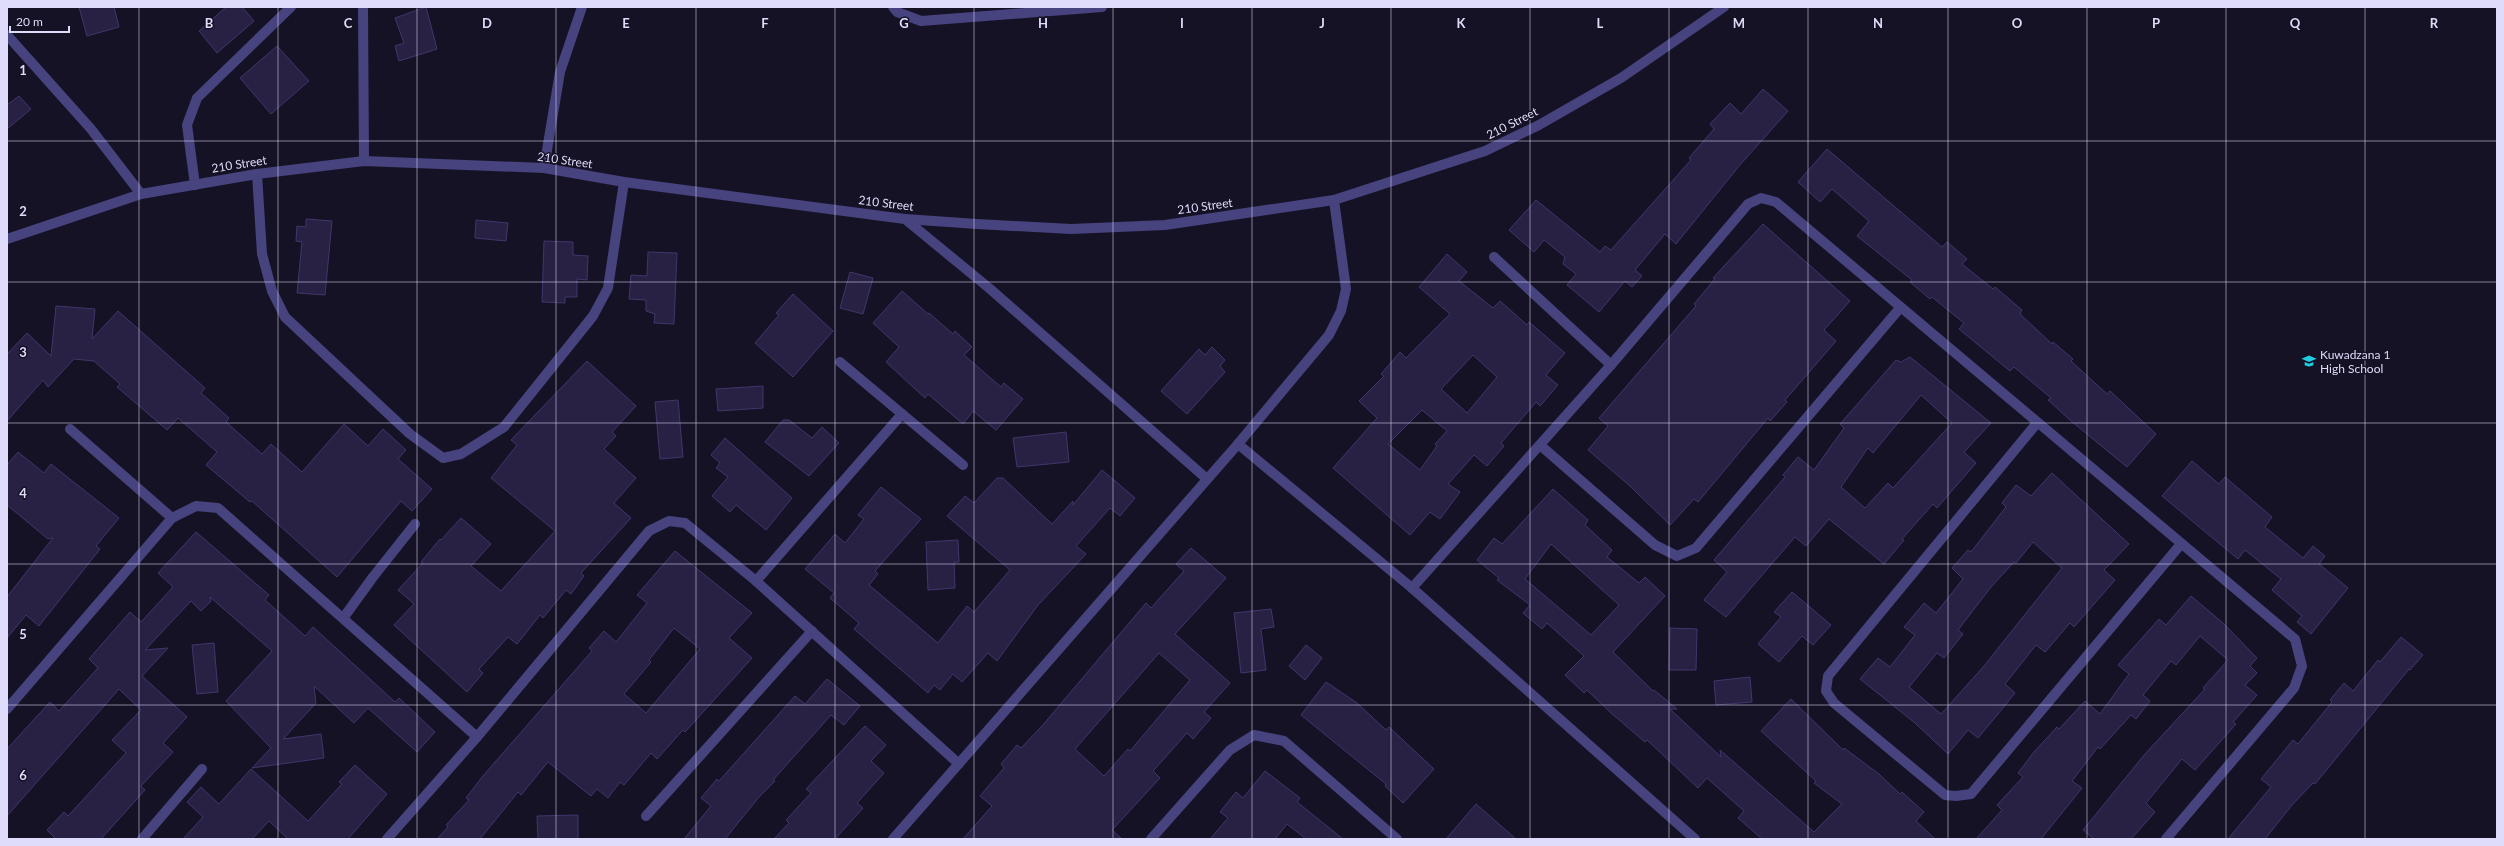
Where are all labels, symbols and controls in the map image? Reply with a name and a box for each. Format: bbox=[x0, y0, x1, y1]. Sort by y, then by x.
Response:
scale bar bbox=[10, 8, 69, 34]
text: 20 m bbox=[16, 14, 43, 29]
text: B bbox=[205, 15, 214, 31]
text: C bbox=[344, 15, 353, 31]
text: D bbox=[482, 15, 492, 31]
text: E bbox=[622, 15, 630, 31]
text: F bbox=[761, 15, 769, 31]
text: G bbox=[899, 15, 909, 31]
text: H bbox=[1038, 15, 1048, 31]
text: I bbox=[1180, 15, 1184, 31]
text: J bbox=[1319, 15, 1325, 31]
text: K bbox=[1457, 15, 1467, 31]
text: L bbox=[1597, 15, 1604, 31]
text: M bbox=[1733, 15, 1745, 31]
text: N bbox=[1873, 15, 1883, 31]
text: O bbox=[2012, 15, 2023, 31]
text: P bbox=[2152, 15, 2160, 31]
text: Q bbox=[2290, 15, 2301, 31]
text: R bbox=[2430, 15, 2439, 31]
text: 1 bbox=[19, 62, 27, 78]
street label: 210 Street bbox=[1484, 103, 1541, 142]
street label: 210 Street bbox=[536, 149, 594, 171]
street label: 210 Street bbox=[210, 152, 268, 176]
street label: 210 Street bbox=[858, 192, 915, 214]
street label: 210 Street bbox=[1176, 195, 1234, 217]
text: 2 bbox=[19, 203, 27, 219]
text: 3 bbox=[19, 344, 27, 360]
place label: Kuwadzana 1 High School bbox=[2320, 347, 2390, 376]
school or university icon: Kuwadzana 1 High School bbox=[2301, 353, 2317, 369]
text: 4 bbox=[19, 485, 27, 501]
text: 5 bbox=[19, 626, 27, 642]
text: 6 bbox=[19, 767, 27, 783]

